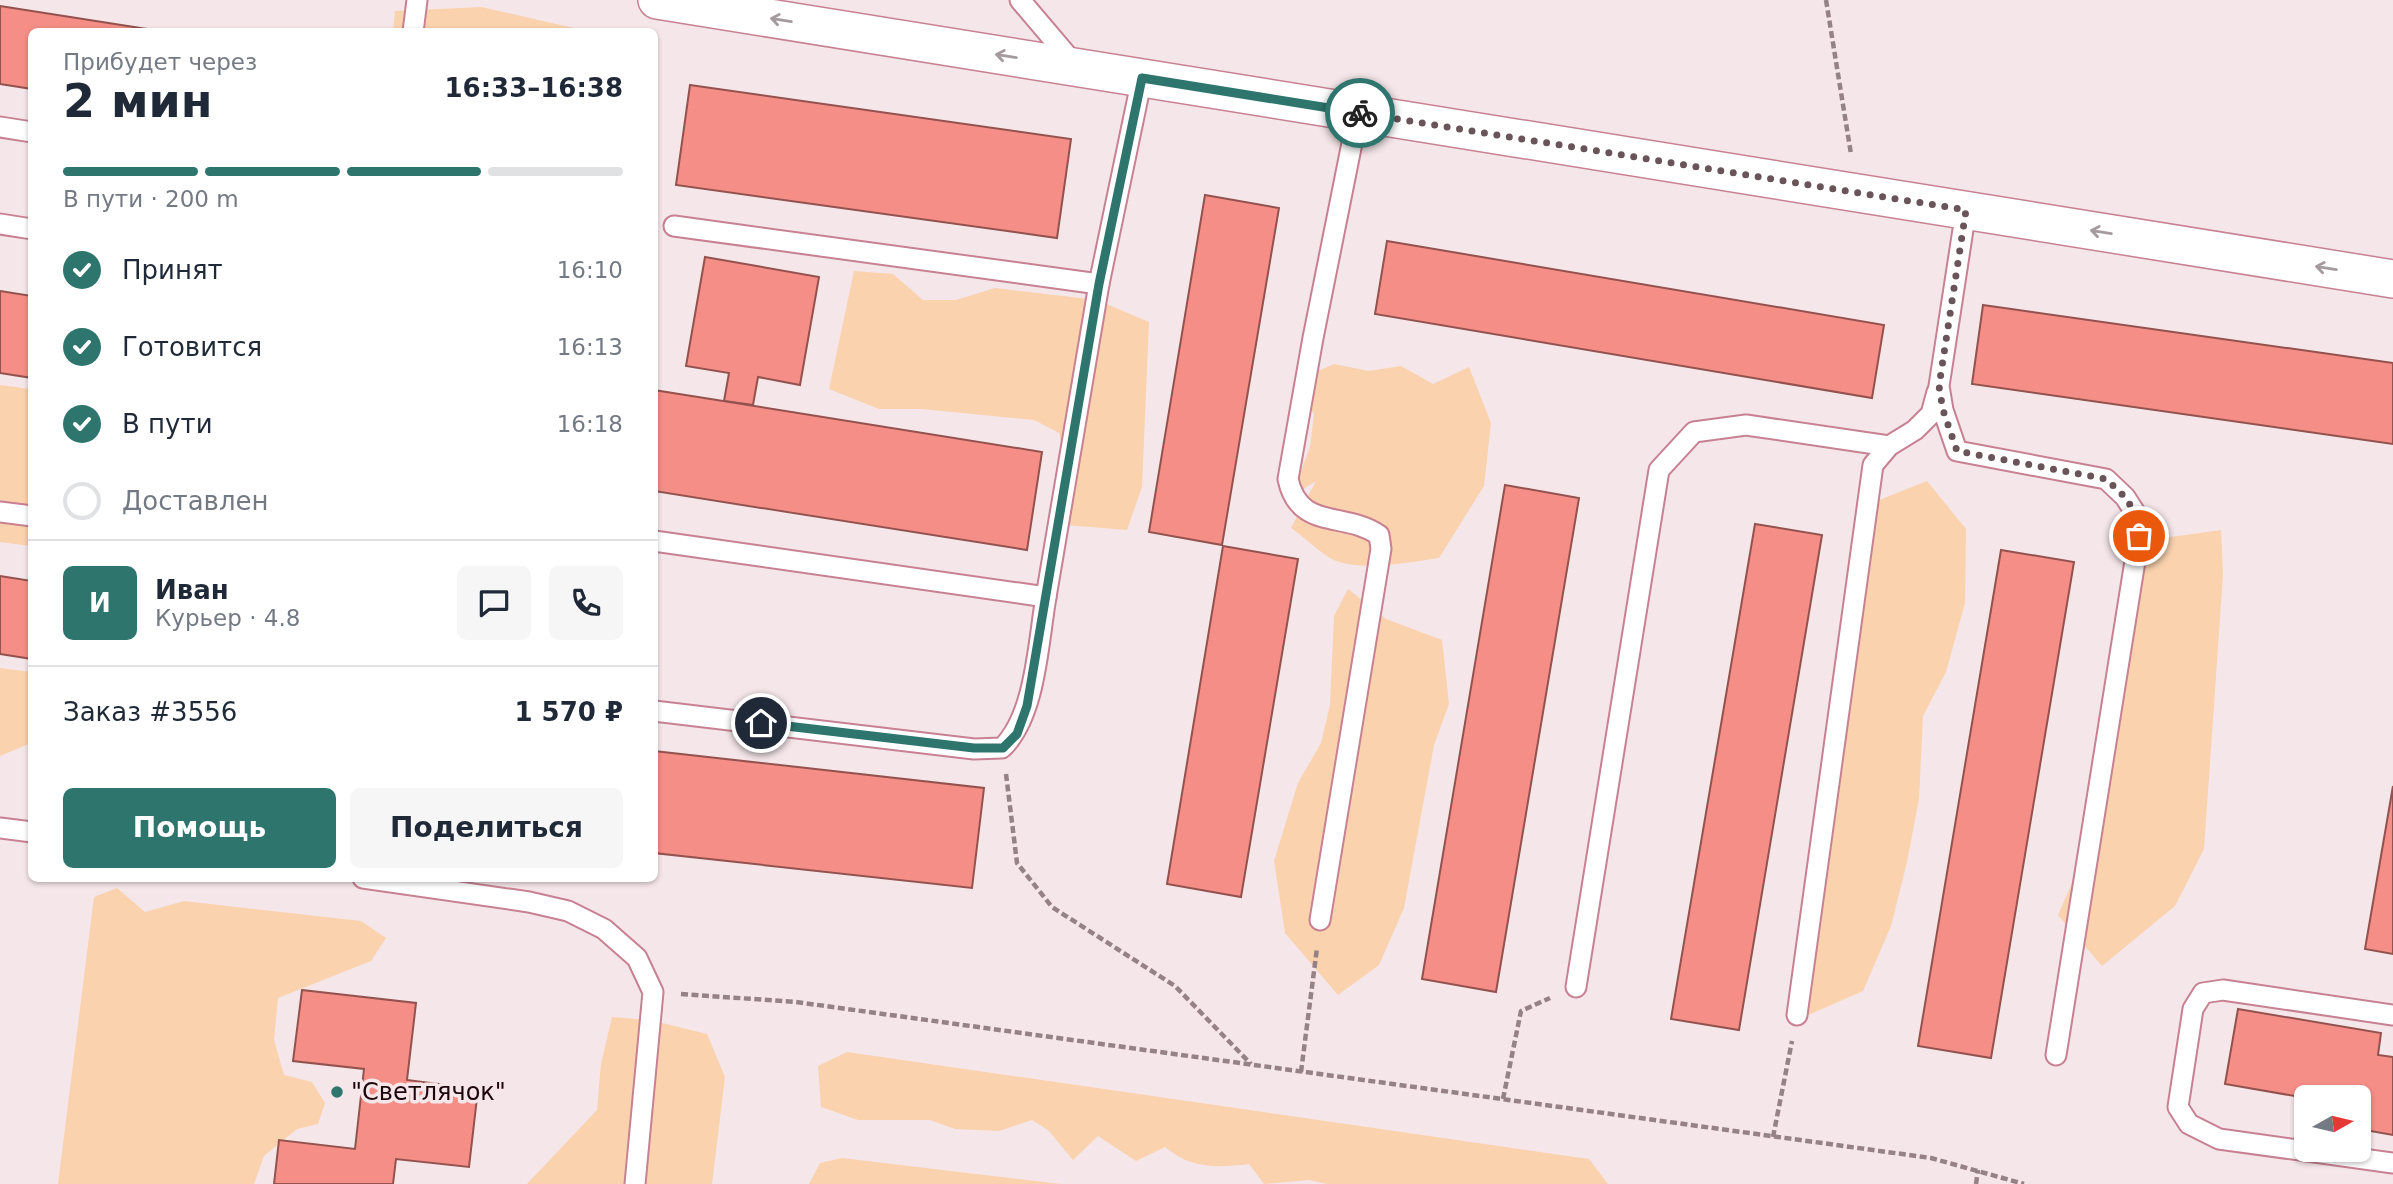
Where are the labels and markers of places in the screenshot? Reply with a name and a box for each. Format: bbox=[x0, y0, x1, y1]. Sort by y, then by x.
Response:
pin bbox=[2109, 506, 2169, 566]
pin bbox=[731, 693, 791, 753]
place label: "Светлячок" bbox=[351, 1078, 506, 1106]
marker: "Светлячок" bbox=[329, 1084, 345, 1100]

